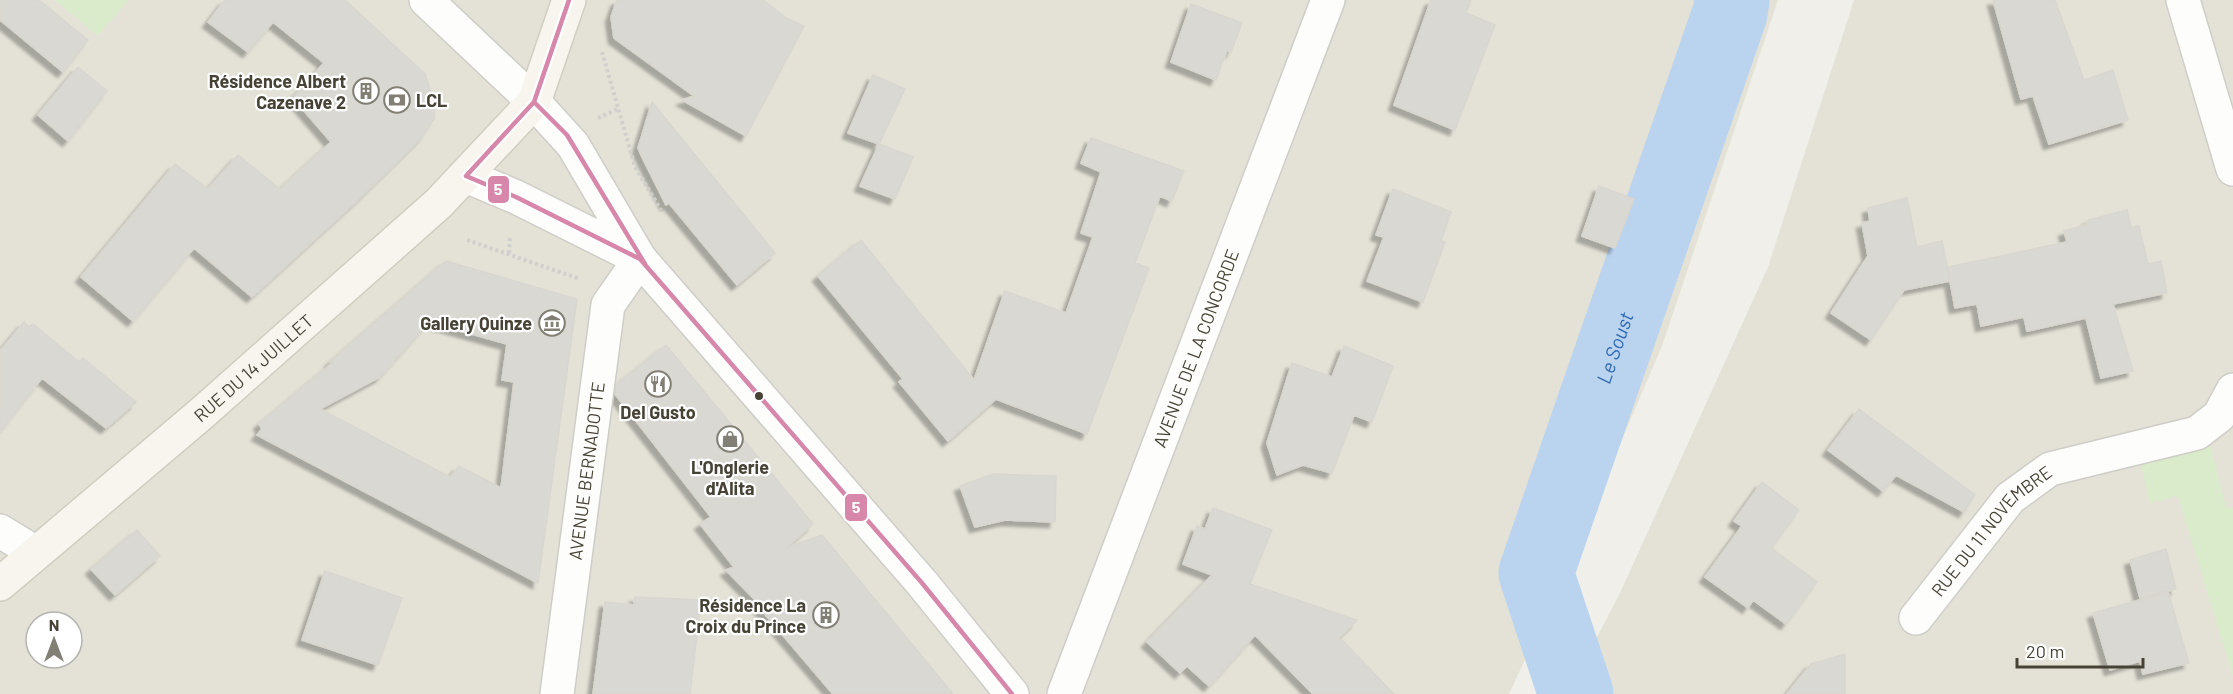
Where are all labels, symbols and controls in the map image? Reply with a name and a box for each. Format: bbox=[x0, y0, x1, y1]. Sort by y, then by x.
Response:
place label: Résidence Albert Cazenave 2 bbox=[209, 70, 346, 113]
building icon: Résidence Albert Cazenave 2 bbox=[351, 76, 381, 106]
bank icon: LCL bbox=[382, 85, 412, 115]
place label: LCL bbox=[416, 89, 447, 111]
line badge: 5 bbox=[487, 175, 510, 204]
text: 5 bbox=[494, 179, 503, 198]
street label: AVENUE DE LA CONCORDE bbox=[1148, 246, 1243, 450]
museum icon: Gallery Quinze bbox=[537, 308, 567, 338]
street label: RUE DU 14 JUILLET bbox=[189, 309, 317, 426]
water label: Le Soust bbox=[1591, 309, 1638, 386]
place label: Gallery Quinze bbox=[420, 312, 532, 334]
restaurant icon: Del Gusto bbox=[643, 369, 673, 399]
street label: AVENUE BERNADOTTE bbox=[564, 380, 609, 561]
unlabelled marker bbox=[753, 390, 765, 402]
place label: Del Gusto bbox=[620, 401, 696, 423]
shop icon: L'Onglerie d'Alita bbox=[715, 424, 745, 454]
place label: L'Onglerie d'Alita bbox=[691, 456, 769, 499]
street label: RUE DU 11 NOVEMBRE bbox=[1926, 460, 2056, 601]
line badge: 5 bbox=[844, 493, 868, 522]
text: 5 bbox=[852, 497, 861, 516]
place label: Résidence La Croix du Prince bbox=[685, 594, 806, 637]
building icon: Résidence La Croix du Prince bbox=[811, 600, 841, 630]
north arrow bbox=[24, 610, 84, 670]
text: N bbox=[49, 615, 59, 634]
scale bar bbox=[2017, 631, 2143, 669]
text: 20 m bbox=[2026, 640, 2064, 662]

